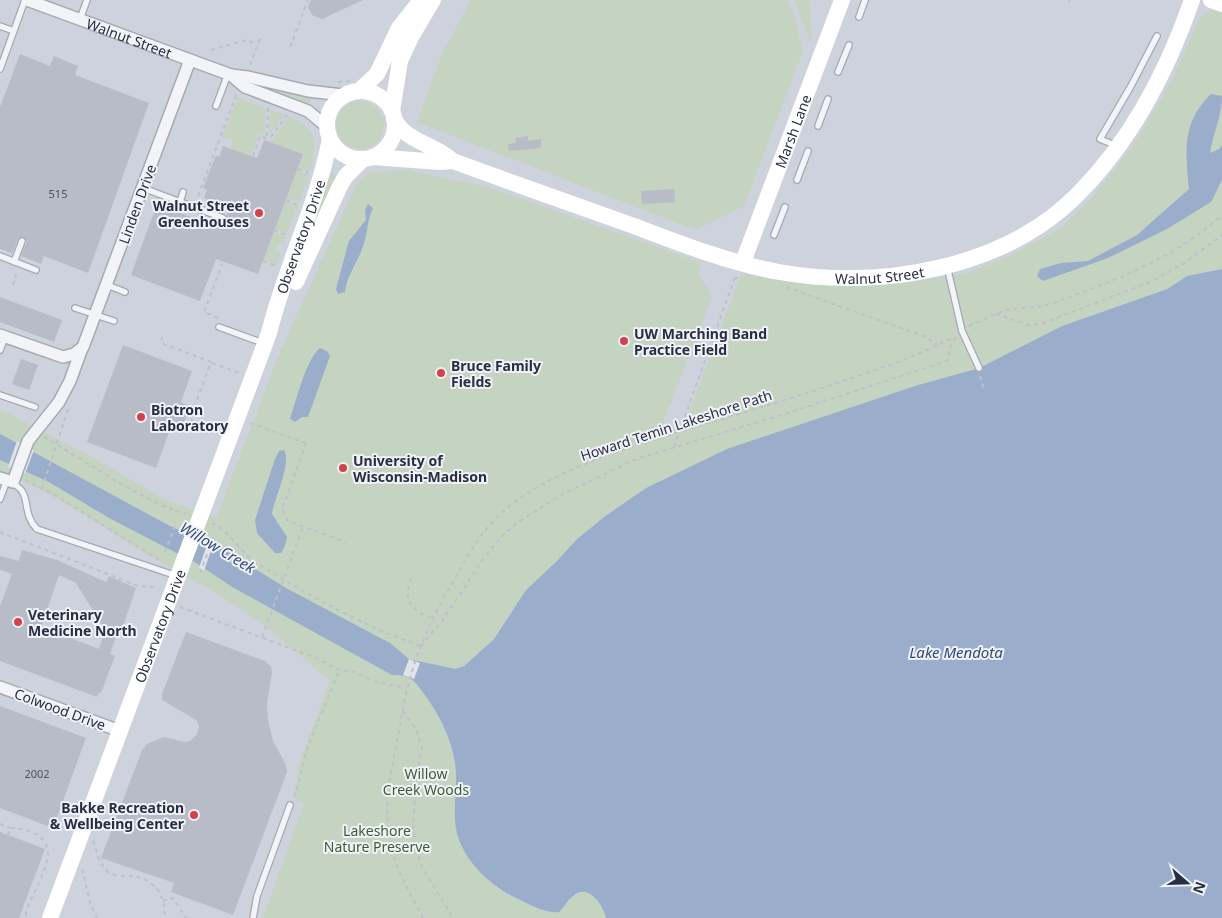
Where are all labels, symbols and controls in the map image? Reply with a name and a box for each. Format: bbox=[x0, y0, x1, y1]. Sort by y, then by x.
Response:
street label: Walnut Street bbox=[84, 13, 175, 62]
street label: Marsh Lane bbox=[770, 92, 815, 170]
street label: Linden Drive bbox=[114, 162, 160, 246]
street label: Observatory Drive bbox=[271, 177, 329, 296]
house number: 515 bbox=[49, 186, 67, 201]
place label: Walnut Street Greenhouses bbox=[153, 196, 249, 231]
marker: Walnut Street Greenhouses bbox=[253, 207, 265, 219]
street label: Walnut Street bbox=[835, 262, 926, 288]
place label: UW Marching Band Practice Field bbox=[634, 324, 767, 359]
marker: UW Marching Band Practice Field bbox=[618, 335, 630, 347]
place label: Bruce Family Fields bbox=[451, 356, 541, 391]
marker: Bruce Family Fields bbox=[435, 367, 447, 379]
street label: Howard Temin Lakeshore Path bbox=[578, 385, 774, 465]
place label: Biotron Laboratory bbox=[151, 400, 228, 435]
marker: Biotron Laboratory bbox=[135, 411, 147, 423]
place label: University of Wisconsin-Madison bbox=[353, 451, 487, 486]
marker: University of Wisconsin-Madison bbox=[337, 462, 349, 474]
water label: Willow Creek bbox=[177, 517, 260, 578]
street label: Observatory Drive bbox=[129, 566, 189, 685]
place label: Veterinary Medicine North bbox=[28, 605, 137, 640]
marker: Veterinary Medicine North bbox=[12, 616, 24, 628]
water label: Lake Mendota bbox=[909, 642, 1003, 662]
street label: Colwood Drive bbox=[12, 684, 108, 734]
park label: Willow Creek Woods bbox=[383, 764, 469, 799]
house number: 2002 bbox=[24, 766, 50, 781]
place label: Bakke Recreation & Wellbeing Center bbox=[50, 798, 185, 833]
marker: Bakke Recreation & Wellbeing Center bbox=[188, 809, 200, 821]
park label: Lakeshore Nature Preserve bbox=[324, 821, 430, 856]
north arrow bbox=[1162, 858, 1212, 908]
text: N bbox=[1189, 879, 1211, 896]

